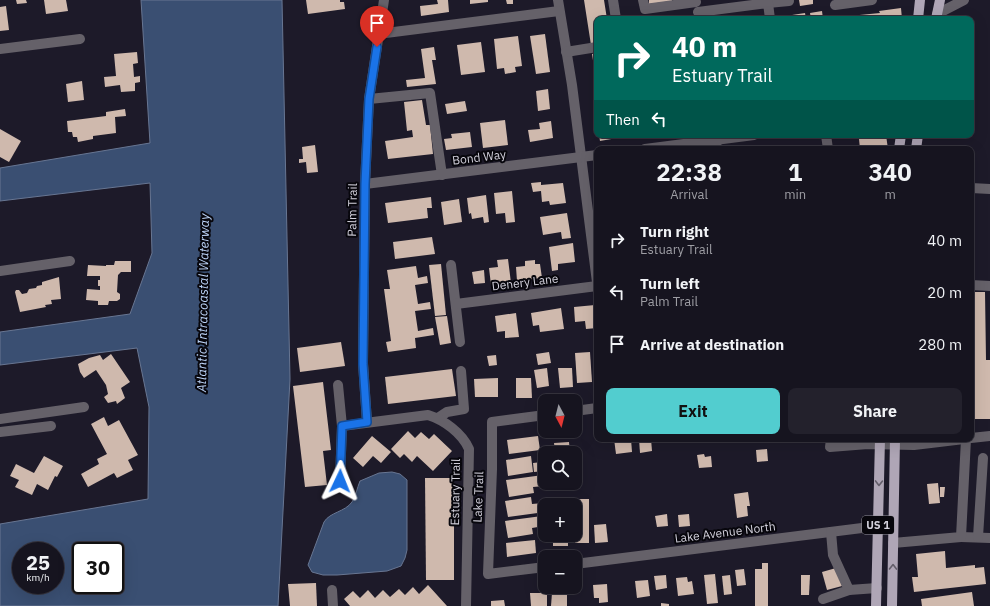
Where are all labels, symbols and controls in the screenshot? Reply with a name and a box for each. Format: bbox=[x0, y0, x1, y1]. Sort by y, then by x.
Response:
pin bbox=[360, 6, 394, 47]
icon: arrive bbox=[366, 12, 388, 34]
text: 40 m bbox=[672, 28, 737, 65]
icon: right bbox=[606, 32, 658, 84]
text: Estuary Trail bbox=[672, 64, 772, 87]
icon: left bbox=[648, 108, 670, 130]
text: Then bbox=[606, 110, 640, 129]
street label: Bond Way bbox=[451, 146, 507, 168]
text: 22:38 bbox=[656, 156, 722, 188]
text: 1 bbox=[788, 156, 802, 188]
text: 340 bbox=[868, 156, 912, 188]
street label: Palm Trail bbox=[344, 183, 360, 237]
text: Arrival bbox=[670, 186, 708, 203]
text: min bbox=[784, 186, 806, 203]
text: m bbox=[884, 186, 896, 203]
water label: Atlantic Intracoastal Waterway bbox=[193, 213, 213, 393]
text: Turn right bbox=[640, 222, 709, 241]
icon: right bbox=[606, 229, 628, 251]
text: 40 m bbox=[927, 231, 962, 250]
text: Estuary Trail bbox=[640, 241, 712, 258]
street label: Denery Lane bbox=[491, 270, 560, 294]
text: Turn left bbox=[640, 274, 700, 293]
icon: left bbox=[606, 281, 628, 303]
text: 20 m bbox=[927, 283, 962, 302]
text: Palm Trail bbox=[640, 293, 698, 310]
icon: arrive bbox=[606, 333, 628, 355]
text: Arrive at destination bbox=[640, 335, 784, 354]
text: 280 m bbox=[918, 335, 962, 354]
button: Exit bbox=[606, 388, 780, 434]
button: Share bbox=[788, 388, 962, 434]
north arrow bbox=[538, 394, 582, 438]
map controls bbox=[538, 394, 582, 594]
button: search bbox=[538, 446, 582, 490]
street label: Estuary Trail bbox=[447, 458, 463, 526]
position arrow bbox=[319, 460, 361, 502]
street label: Lake Trail bbox=[470, 471, 486, 523]
one-way arrow bbox=[875, 480, 883, 486]
button: + bbox=[538, 498, 582, 542]
road number: US 1 bbox=[862, 516, 894, 534]
street label: Lake Avenue North bbox=[674, 518, 776, 546]
speed limit sign: 30 bbox=[72, 542, 124, 594]
text: 25 bbox=[26, 549, 50, 576]
button: − bbox=[538, 550, 582, 594]
one-way arrow bbox=[889, 564, 897, 570]
text: km/h bbox=[26, 571, 50, 584]

